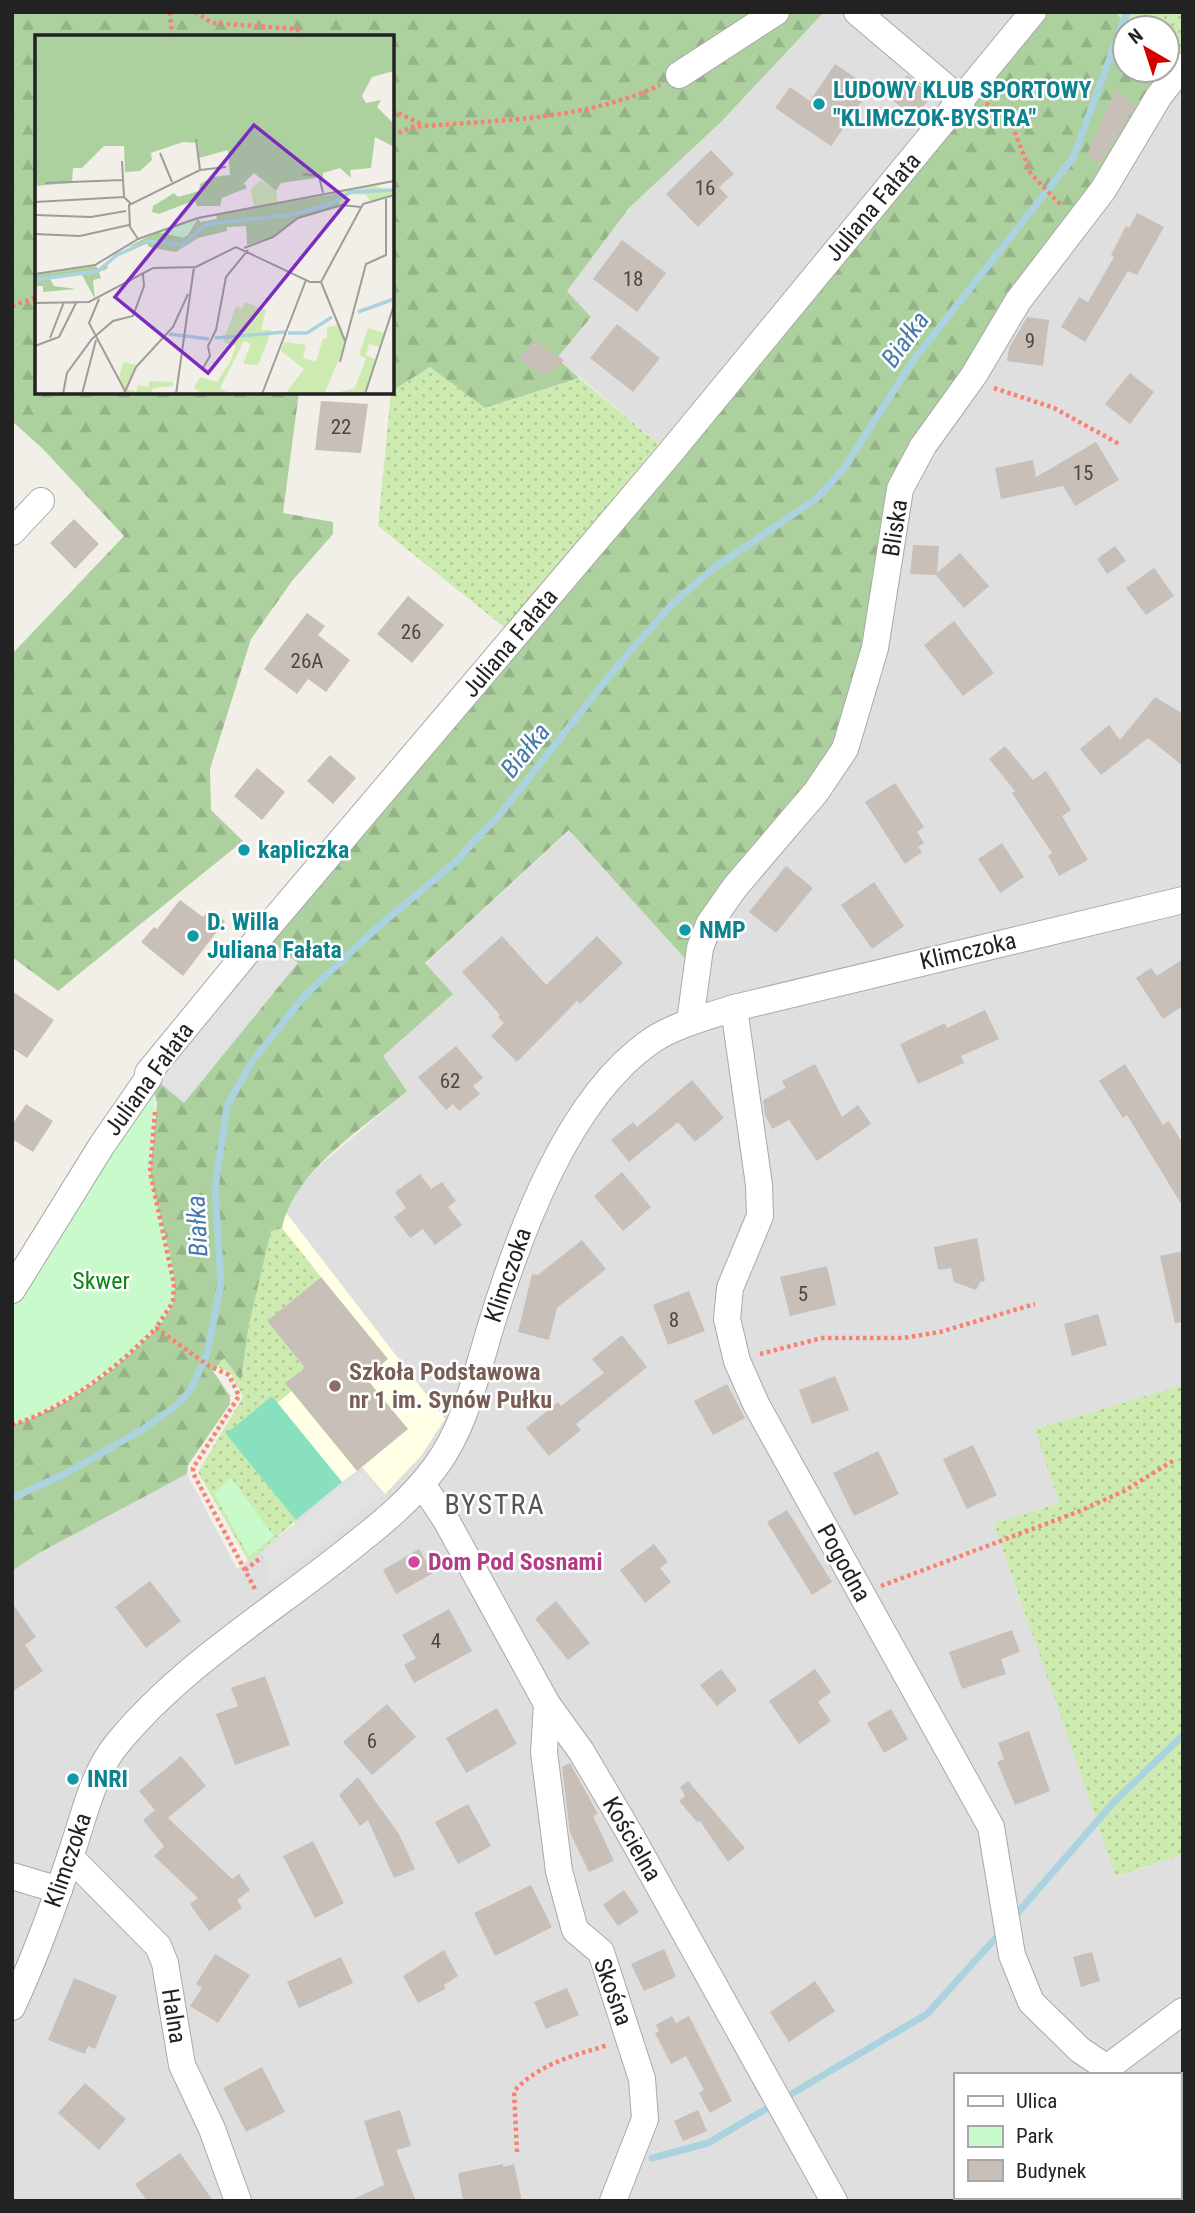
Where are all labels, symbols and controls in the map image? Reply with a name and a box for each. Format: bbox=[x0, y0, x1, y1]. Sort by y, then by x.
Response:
north arrow bbox=[1111, 14, 1181, 84]
text: N bbox=[1124, 24, 1147, 49]
inset map bbox=[35, 35, 394, 394]
place label: LUDOWY KLUB SPORTOWY "KLIMCZOK-BYSTRA" bbox=[833, 76, 1092, 132]
marker: LUDOWY KLUB SPORTOWY "KLIMCZOK-BYSTRA" bbox=[811, 96, 827, 112]
street label: Juliana Fałata bbox=[819, 147, 927, 267]
house number: 16 bbox=[695, 176, 715, 200]
house number: 18 bbox=[623, 267, 643, 291]
water label: Białka bbox=[875, 305, 935, 373]
house number: 9 bbox=[1025, 329, 1035, 353]
house number: 22 bbox=[331, 415, 351, 439]
house number: 15 bbox=[1073, 461, 1093, 485]
street label: Bliska bbox=[877, 497, 913, 559]
street label: Juliana Fałata bbox=[456, 583, 564, 703]
house number: 26 bbox=[401, 620, 421, 644]
house number: 26A bbox=[291, 649, 323, 673]
water label: Białka bbox=[494, 717, 556, 783]
place label: kapliczka bbox=[258, 836, 349, 864]
marker: kapliczka bbox=[236, 842, 252, 858]
place label: D. Willa Juliana Fałata bbox=[207, 908, 342, 964]
place label: NMP bbox=[699, 916, 746, 944]
marker: NMP bbox=[677, 922, 693, 938]
street label: Klimczoka bbox=[917, 926, 1019, 976]
marker: D. Willa Juliana Fałata bbox=[185, 928, 201, 944]
street label: Juliana Fałata bbox=[99, 1017, 199, 1141]
house number: 62 bbox=[440, 1069, 460, 1093]
water label: Białka bbox=[180, 1195, 214, 1257]
street label: Klimczoka bbox=[479, 1224, 537, 1326]
park label: Skwer bbox=[72, 1267, 130, 1295]
house number: 5 bbox=[798, 1282, 808, 1306]
house number: 8 bbox=[669, 1308, 679, 1332]
place label: Szkoła Podstawowa nr 1 im. Synów Pułku bbox=[349, 1358, 552, 1414]
marker: Szkoła Podstawowa nr 1 im. Synów Pułku bbox=[327, 1378, 343, 1394]
district label: BYSTRA bbox=[444, 1488, 546, 1521]
street label: Pogodna bbox=[811, 1519, 877, 1607]
place label: Dom Pod Sosnami bbox=[428, 1548, 602, 1576]
marker: Dom Pod Sosnami bbox=[406, 1554, 422, 1570]
house number: 4 bbox=[431, 1629, 441, 1653]
house number: 6 bbox=[367, 1729, 377, 1753]
place label: INRI bbox=[87, 1765, 128, 1793]
marker: INRI bbox=[65, 1771, 81, 1787]
street label: Kościelna bbox=[597, 1792, 667, 1886]
street label: Klimczoka bbox=[39, 1809, 97, 1911]
street label: Skośna bbox=[588, 1955, 638, 2029]
street label: Halna bbox=[156, 1987, 192, 2045]
legend bbox=[954, 2073, 1181, 2199]
text: Ulica bbox=[1016, 2089, 1057, 2113]
text: Park bbox=[1016, 2124, 1054, 2148]
text: Budynek bbox=[1016, 2159, 1087, 2183]

